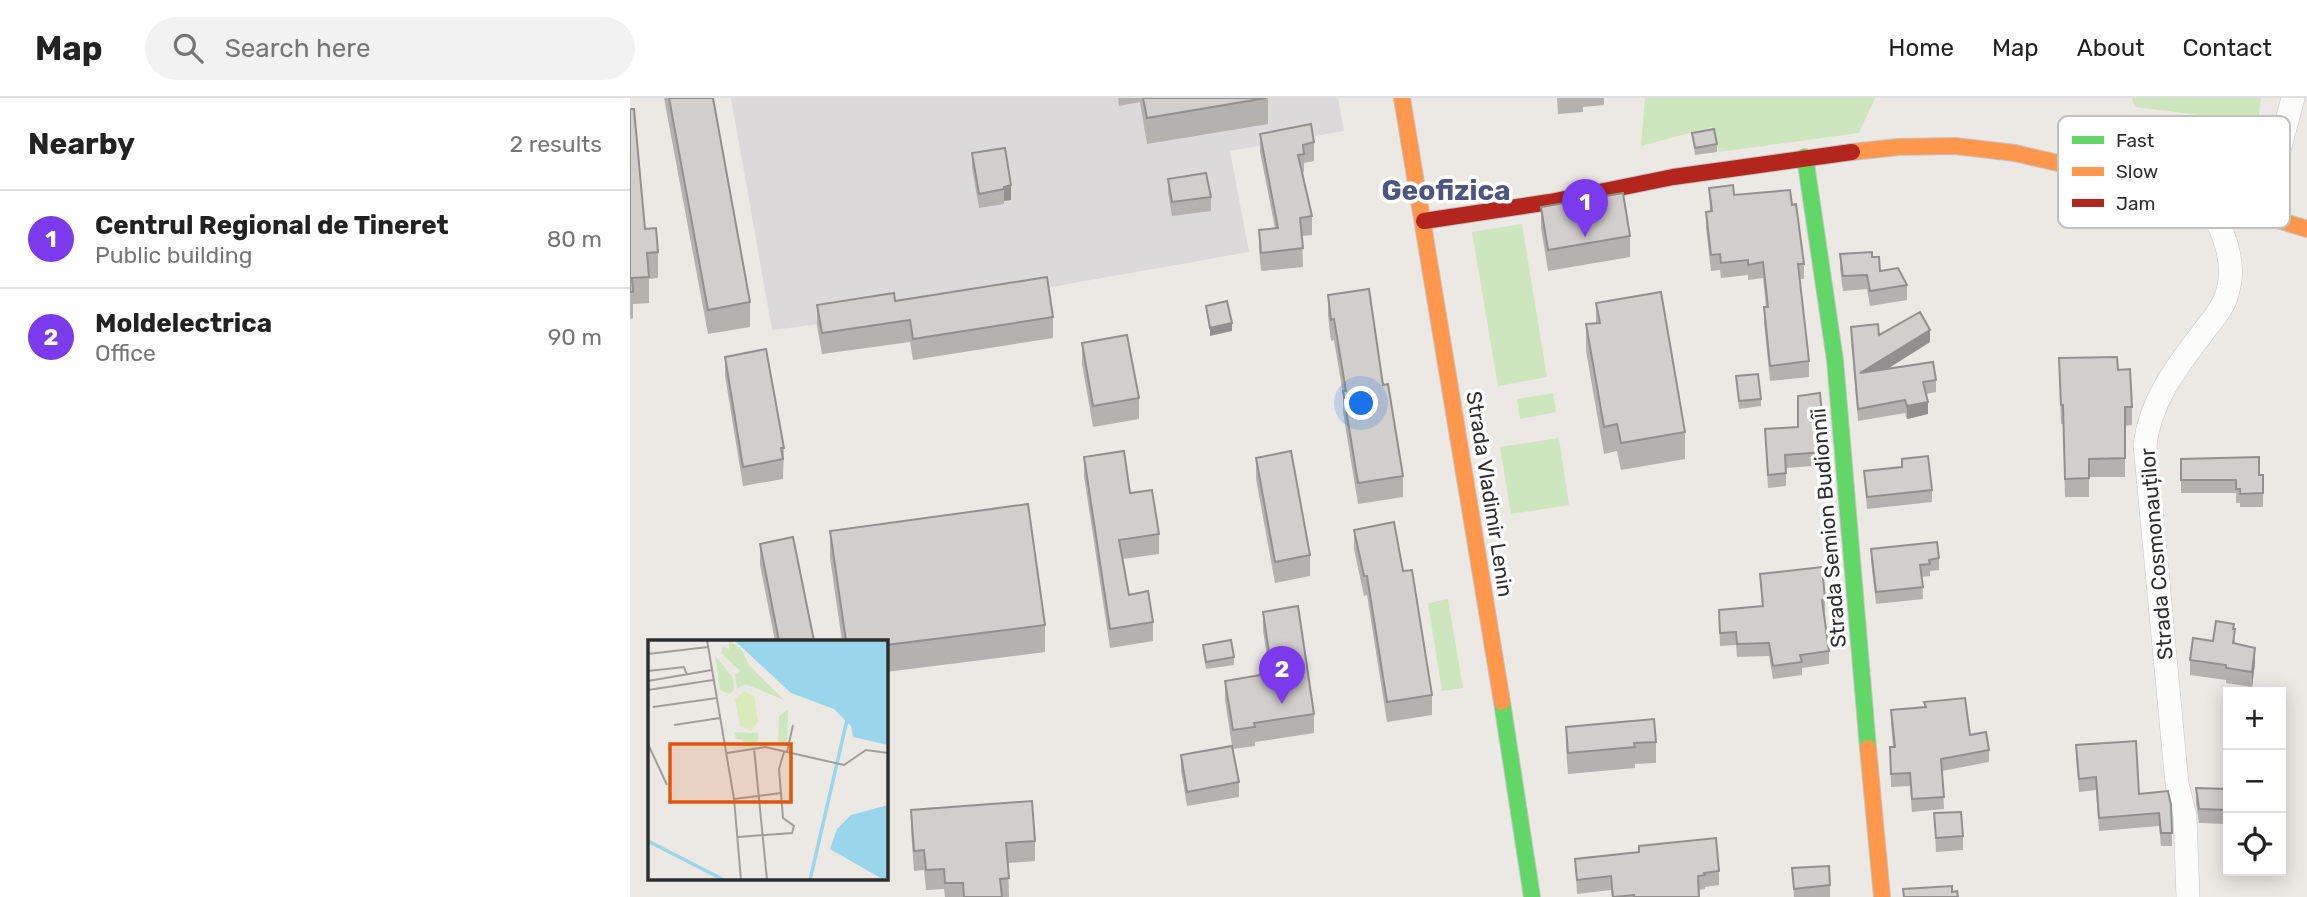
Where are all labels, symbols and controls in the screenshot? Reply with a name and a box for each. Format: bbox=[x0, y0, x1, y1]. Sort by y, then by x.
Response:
search box bbox=[145, 17, 635, 80]
text: Map bbox=[35, 29, 103, 68]
icon: search bbox=[169, 29, 207, 67]
text: Search here bbox=[225, 33, 370, 64]
text: Home bbox=[1888, 34, 1954, 62]
text: Map bbox=[1992, 34, 2039, 62]
text: About bbox=[2077, 34, 2145, 62]
text: Contact bbox=[2183, 34, 2272, 62]
legend bbox=[2058, 116, 2290, 228]
text: Nearby bbox=[28, 126, 135, 162]
text: Fast bbox=[2116, 129, 2155, 152]
text: 2 results bbox=[510, 130, 602, 158]
text: Slow bbox=[2116, 160, 2158, 183]
district label: Geofizica bbox=[1381, 174, 1511, 207]
pin: 1 bbox=[1562, 179, 1608, 237]
text: Jam bbox=[2116, 192, 2155, 215]
text: Centrul Regional de Tineret bbox=[95, 210, 449, 241]
text: 1 bbox=[45, 225, 57, 253]
text: 80 m bbox=[547, 225, 602, 253]
text: Public building bbox=[95, 241, 252, 269]
text: Moldelectrica bbox=[95, 308, 272, 339]
text: 2 bbox=[44, 323, 58, 351]
text: 90 m bbox=[548, 323, 602, 351]
text: Office bbox=[95, 339, 156, 367]
your location bbox=[1344, 386, 1378, 420]
street label: Strada Vladimir Lenin bbox=[1461, 389, 1519, 599]
street label: Strada Semion Budionnîi bbox=[1805, 407, 1851, 649]
street label: Strada Cosmonauților bbox=[2134, 447, 2178, 661]
inset map bbox=[648, 640, 887, 880]
pin: 2 bbox=[1259, 646, 1305, 704]
map controls bbox=[2223, 687, 2286, 876]
button: + bbox=[2223, 687, 2286, 750]
button: − bbox=[2223, 750, 2286, 813]
button: locate bbox=[2223, 813, 2286, 876]

